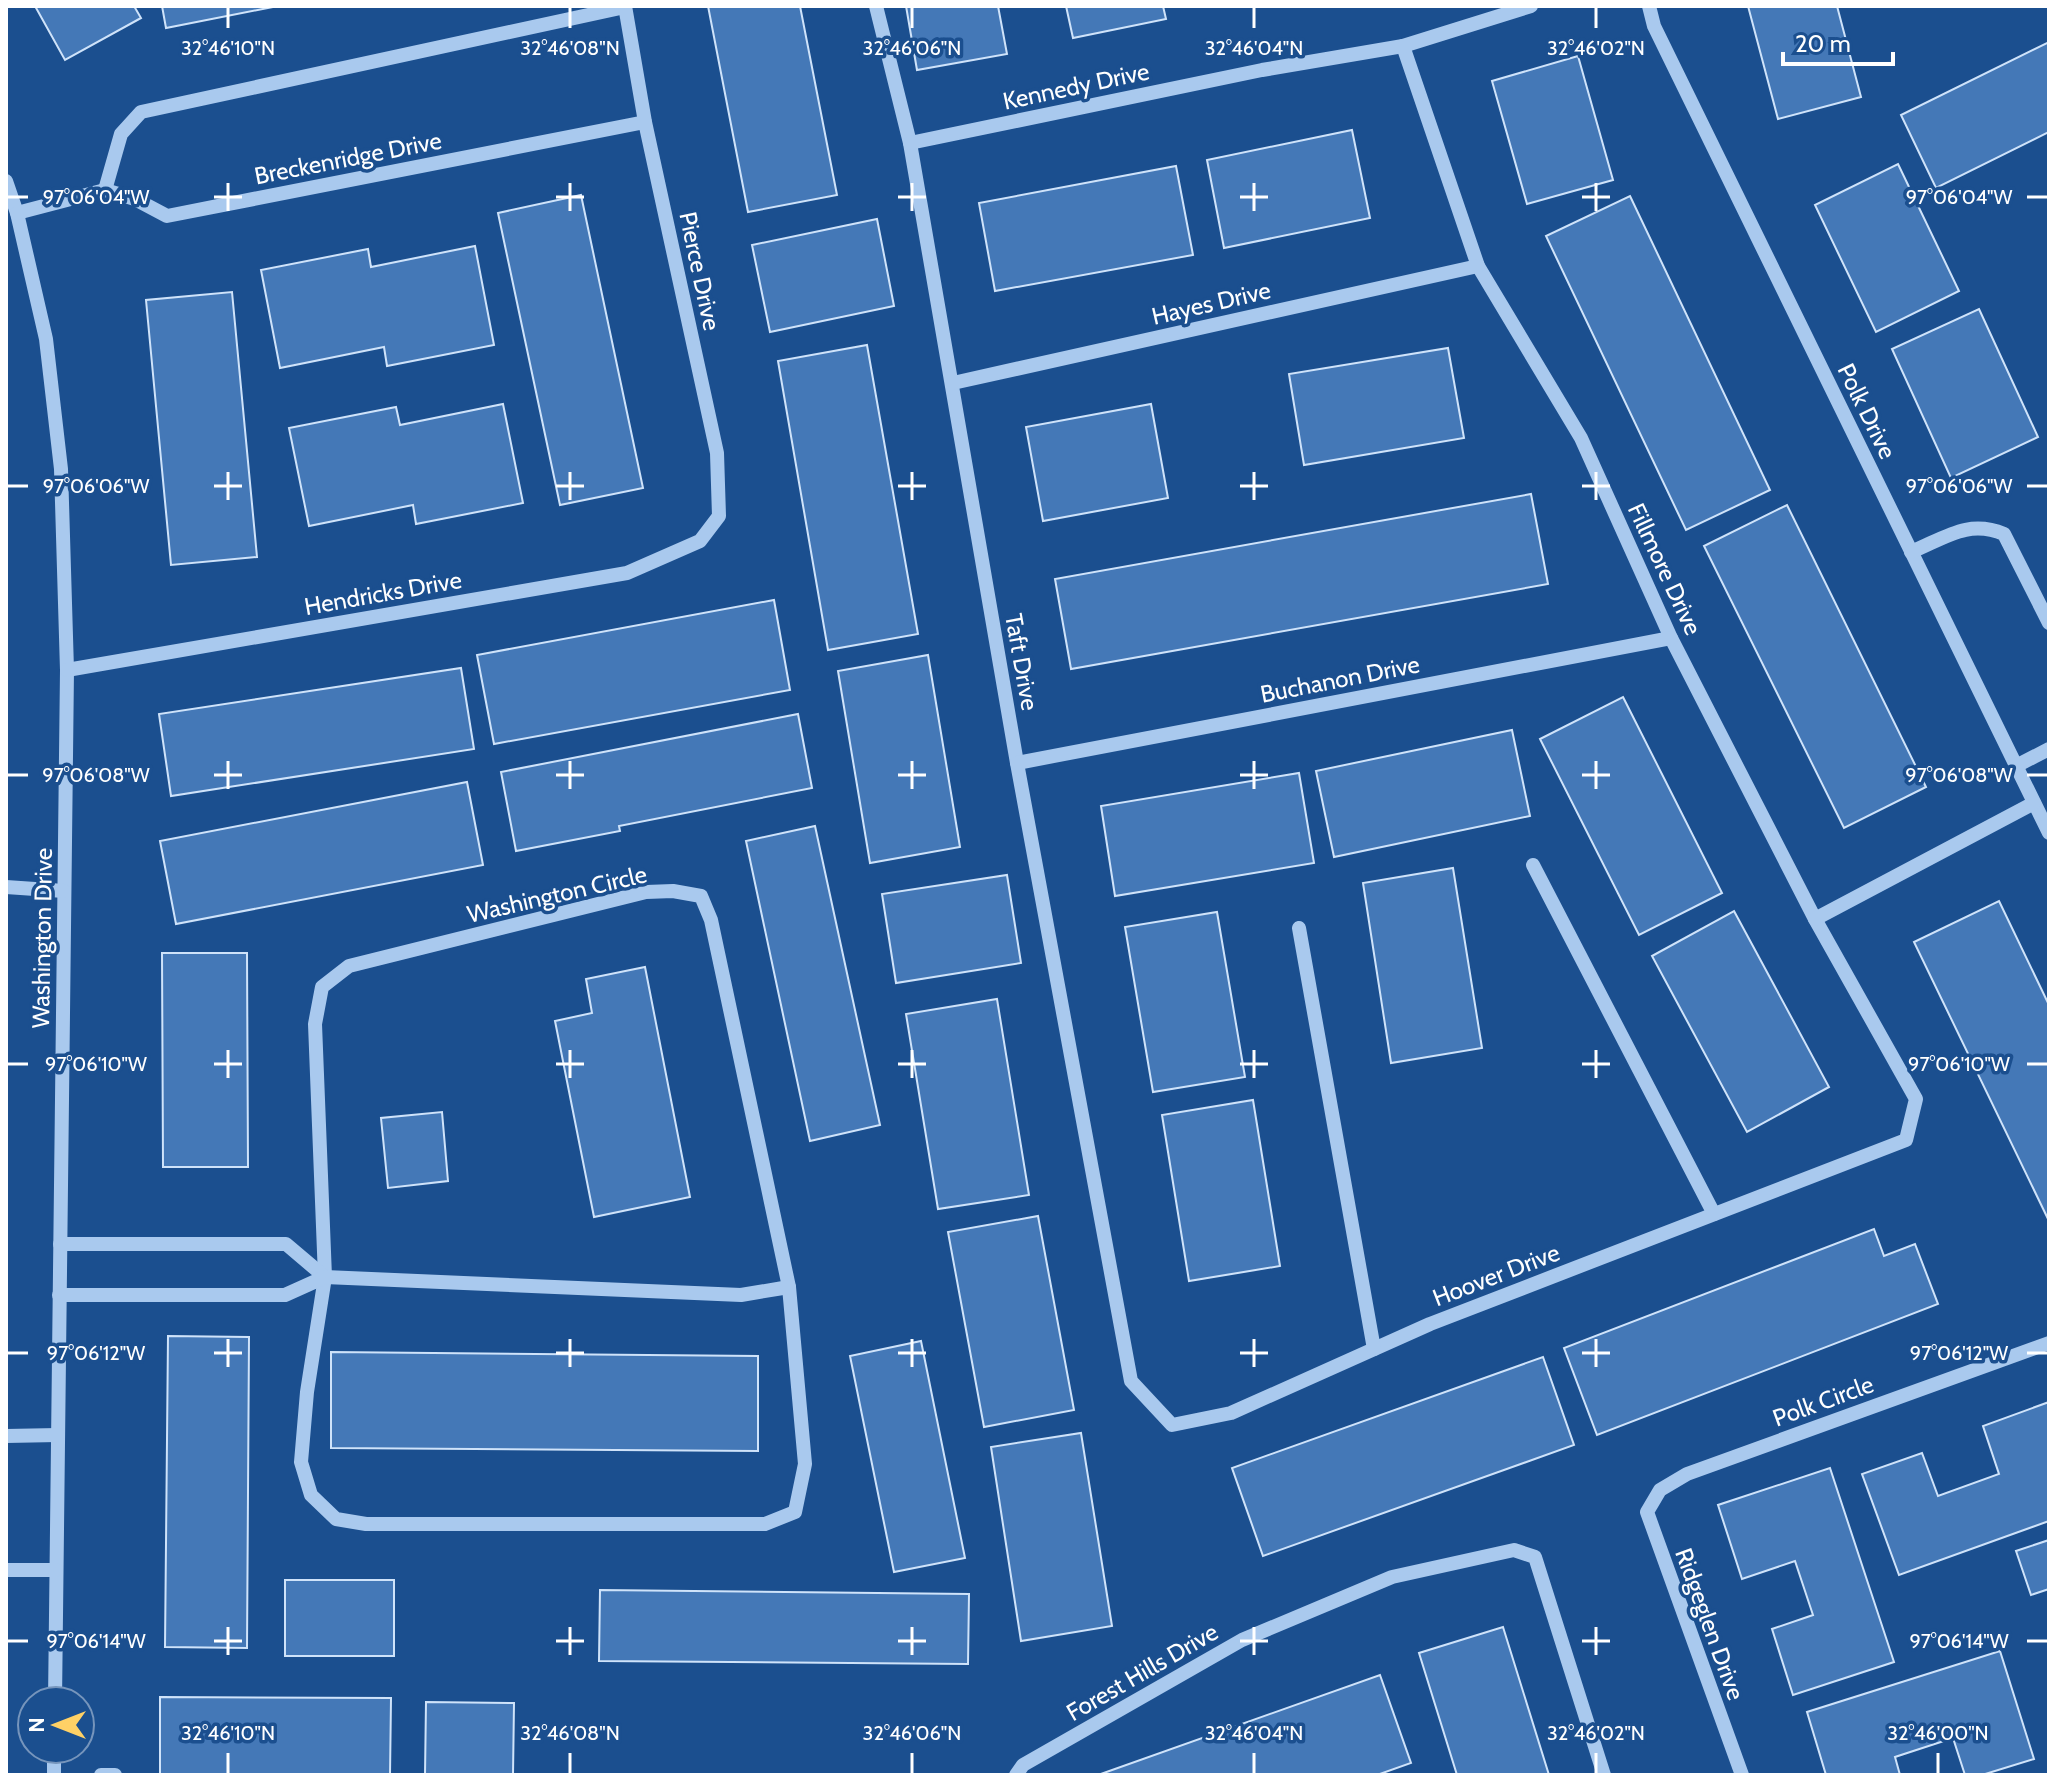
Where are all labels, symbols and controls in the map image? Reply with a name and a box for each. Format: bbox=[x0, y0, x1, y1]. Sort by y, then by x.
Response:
scale bar bbox=[1783, 16, 1893, 66]
text: 20 m bbox=[1795, 29, 1851, 58]
text: 32°46'10"N bbox=[181, 36, 275, 60]
text: 32°46'08"N bbox=[520, 36, 620, 60]
text: 32°46'06"N bbox=[863, 36, 961, 60]
text: 32°46'04"N bbox=[1205, 36, 1303, 60]
text: 32°46'02"N bbox=[1547, 36, 1645, 60]
street label: Kennedy Drive bbox=[1000, 56, 1152, 116]
street label: Breckenridge Drive bbox=[252, 126, 444, 190]
text: 97°06'04"W bbox=[43, 185, 149, 209]
text: 97°06'04"W bbox=[1906, 185, 2012, 209]
street label: Pierce Drive bbox=[673, 209, 727, 333]
street label: Hayes Drive bbox=[1149, 275, 1273, 331]
street label: Polk Drive bbox=[1832, 359, 1902, 463]
text: 97°06'06"W bbox=[43, 474, 149, 498]
text: 97°06'06"W bbox=[1906, 474, 2012, 498]
street label: Fillmore Drive bbox=[1622, 499, 1708, 639]
street label: Hendricks Drive bbox=[302, 565, 464, 621]
street label: Taft Drive bbox=[999, 611, 1045, 713]
street label: Buchanon Drive bbox=[1258, 649, 1422, 709]
text: 97°06'08"W bbox=[42, 763, 150, 787]
text: 97°06'08"W bbox=[1905, 763, 2013, 787]
street label: Washington Drive bbox=[26, 848, 58, 1028]
street label: Washington Circle bbox=[464, 859, 650, 929]
text: 97°06'10"W bbox=[45, 1052, 147, 1076]
text: 97°06'10"W bbox=[1908, 1052, 2010, 1076]
street label: Hoover Drive bbox=[1428, 1238, 1564, 1312]
text: 97°06'12"W bbox=[47, 1341, 145, 1365]
text: 97°06'12"W bbox=[1910, 1341, 2008, 1365]
street label: Polk Circle bbox=[1769, 1369, 1877, 1433]
street label: Ridgeglen Drive bbox=[1669, 1544, 1751, 1704]
street label: Forest Hills Drive bbox=[1061, 1617, 1223, 1727]
text: 97°06'14"W bbox=[46, 1629, 146, 1653]
text: 97°06'14"W bbox=[1909, 1629, 2009, 1653]
north arrow bbox=[16, 1685, 96, 1765]
text: N bbox=[23, 1717, 50, 1733]
text: 32°46'10"N bbox=[181, 1721, 275, 1745]
text: 32°46'08"N bbox=[520, 1721, 620, 1745]
text: 32°46'06"N bbox=[863, 1721, 961, 1745]
text: 32°46'04"N bbox=[1205, 1721, 1303, 1745]
text: 32°46'02"N bbox=[1547, 1721, 1645, 1745]
text: 32°46'00"N bbox=[1887, 1721, 1989, 1745]

